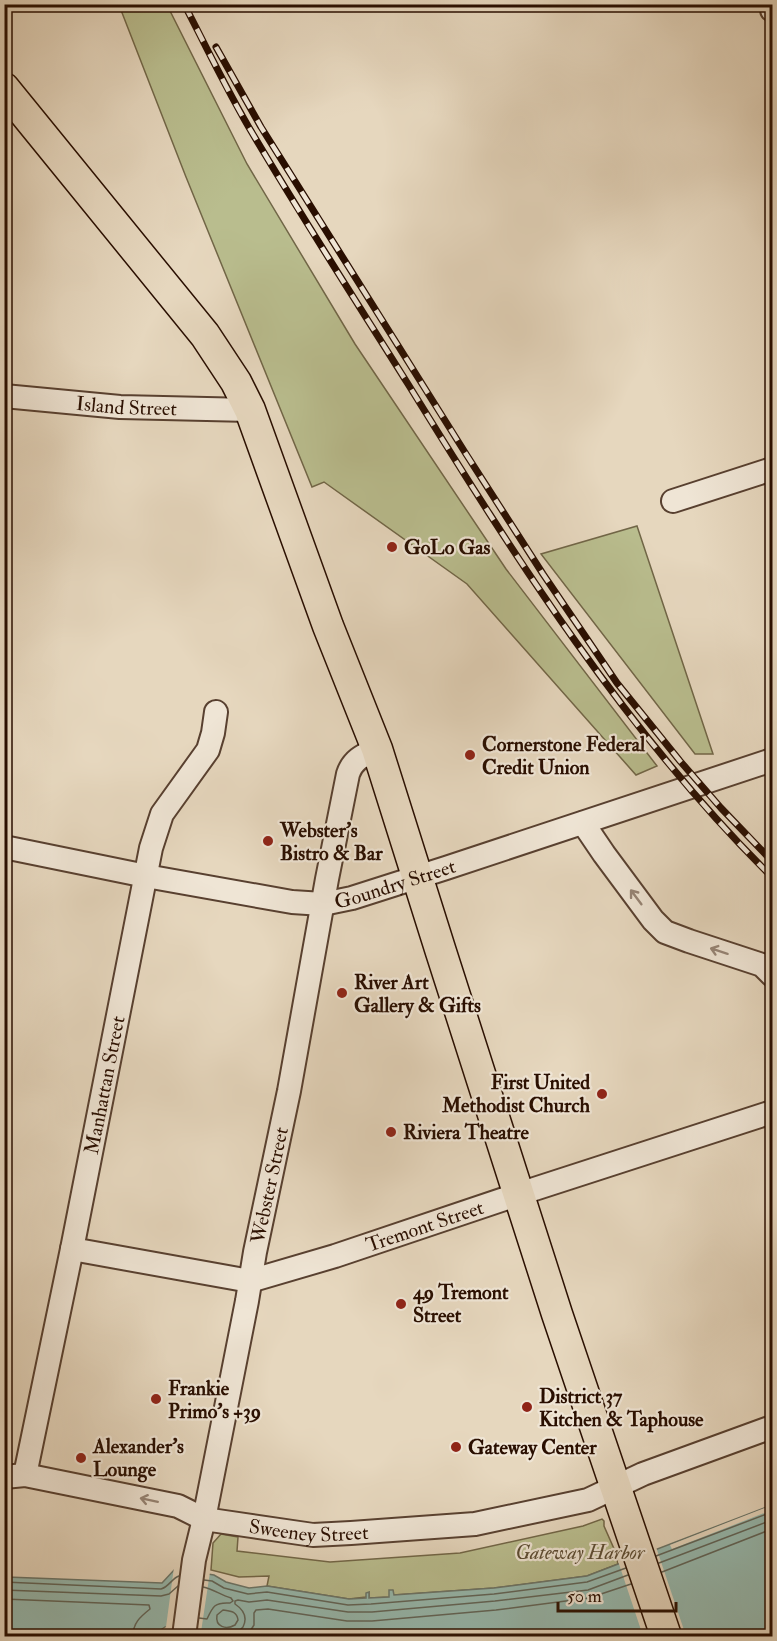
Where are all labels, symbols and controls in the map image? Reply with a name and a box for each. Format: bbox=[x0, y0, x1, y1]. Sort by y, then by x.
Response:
street label: Island Street bbox=[75, 390, 178, 421]
place label: GoLo Gas bbox=[404, 535, 491, 560]
marker: GoLo Gas bbox=[385, 540, 399, 554]
place label: Cornerstone Federal Credit Union bbox=[482, 732, 646, 780]
marker: Cornerstone Federal Credit Union bbox=[463, 748, 477, 762]
place label: Webster's Bistro & Bar bbox=[279, 818, 383, 866]
marker: Webster's Bistro & Bar bbox=[261, 834, 275, 848]
street label: Goundry Street bbox=[332, 853, 459, 914]
one-way arrow bbox=[630, 889, 642, 905]
one-way arrow bbox=[710, 945, 729, 956]
place label: River Art Gallery & Gifts bbox=[354, 970, 481, 1019]
marker: River Art Gallery & Gifts bbox=[335, 986, 349, 1000]
street label: Manhattan Street bbox=[78, 1013, 130, 1156]
place label: First United Methodist Church bbox=[441, 1070, 591, 1118]
marker: First United Methodist Church bbox=[595, 1087, 609, 1101]
place label: Riviera Theatre bbox=[403, 1120, 529, 1145]
street label: Webster Street bbox=[244, 1124, 294, 1247]
marker: Riviera Theatre bbox=[384, 1125, 398, 1139]
street label: Tremont Street bbox=[362, 1194, 487, 1257]
place label: 49 Tremont Street bbox=[412, 1280, 509, 1328]
marker: 49 Tremont Street bbox=[394, 1297, 408, 1311]
place label: Frankie Primo's +39 bbox=[168, 1376, 261, 1424]
place label: District 37 Kitchen & Taphouse bbox=[539, 1384, 704, 1433]
marker: Frankie Primo's +39 bbox=[149, 1392, 163, 1406]
marker: District 37 Kitchen & Taphouse bbox=[520, 1400, 534, 1414]
place label: Alexander's Lounge bbox=[92, 1434, 184, 1483]
place label: Gateway Center bbox=[468, 1435, 597, 1461]
marker: Gateway Center bbox=[449, 1440, 463, 1454]
marker: Alexander's Lounge bbox=[74, 1451, 88, 1465]
one-way arrow bbox=[140, 1494, 159, 1505]
street label: Sweeney Street bbox=[248, 1513, 370, 1548]
park label: Gateway Harbor bbox=[516, 1540, 646, 1565]
scale bar bbox=[558, 1575, 676, 1613]
text: 50 m bbox=[567, 1585, 602, 1608]

